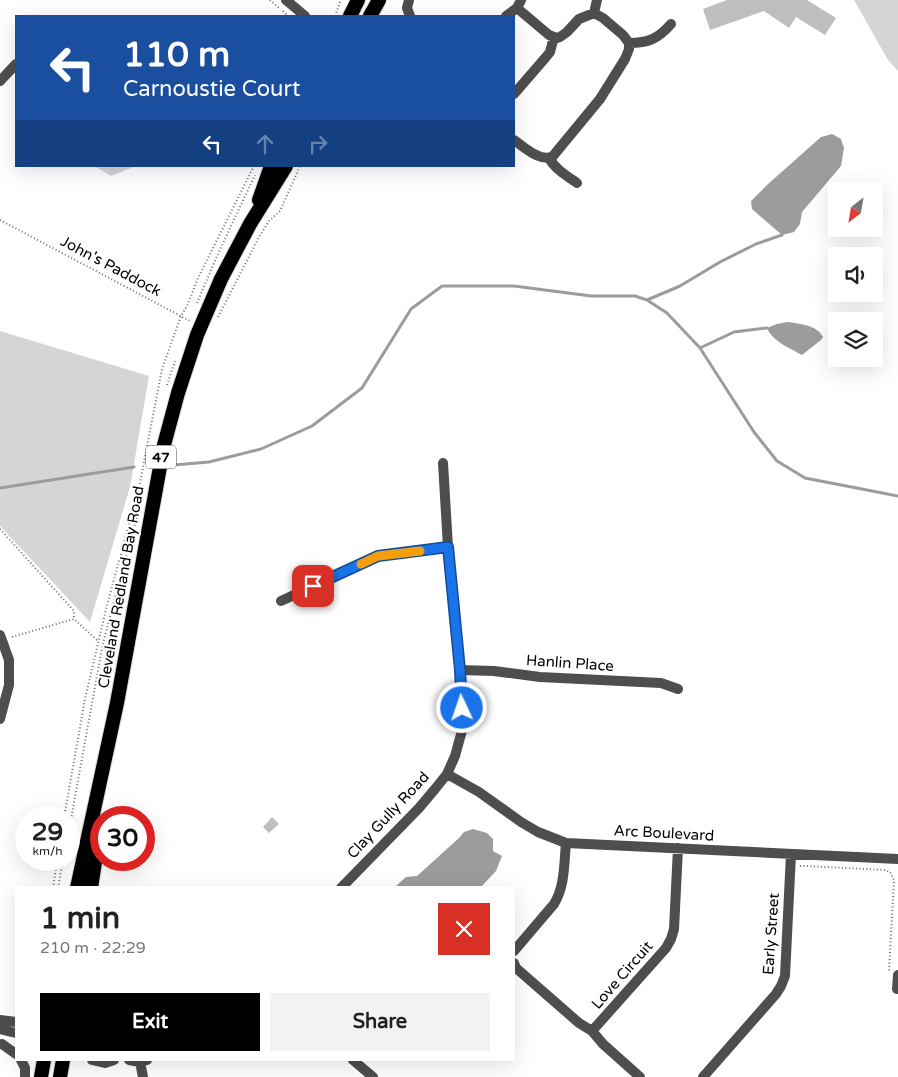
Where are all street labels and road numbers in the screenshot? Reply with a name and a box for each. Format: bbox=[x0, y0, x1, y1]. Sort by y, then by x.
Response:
street label: John's Paddock bbox=[58, 232, 164, 300]
road number: 47 bbox=[146, 446, 176, 468]
street label: Cleveland Redland Bay Road bbox=[94, 484, 148, 690]
street label: Hanlin Place bbox=[525, 651, 615, 675]
street label: Clay Gully Road bbox=[343, 768, 433, 862]
street label: Arc Boulevard bbox=[613, 821, 715, 845]
street label: Early Street bbox=[759, 892, 783, 976]
street label: Love Circuit bbox=[588, 937, 657, 1013]

